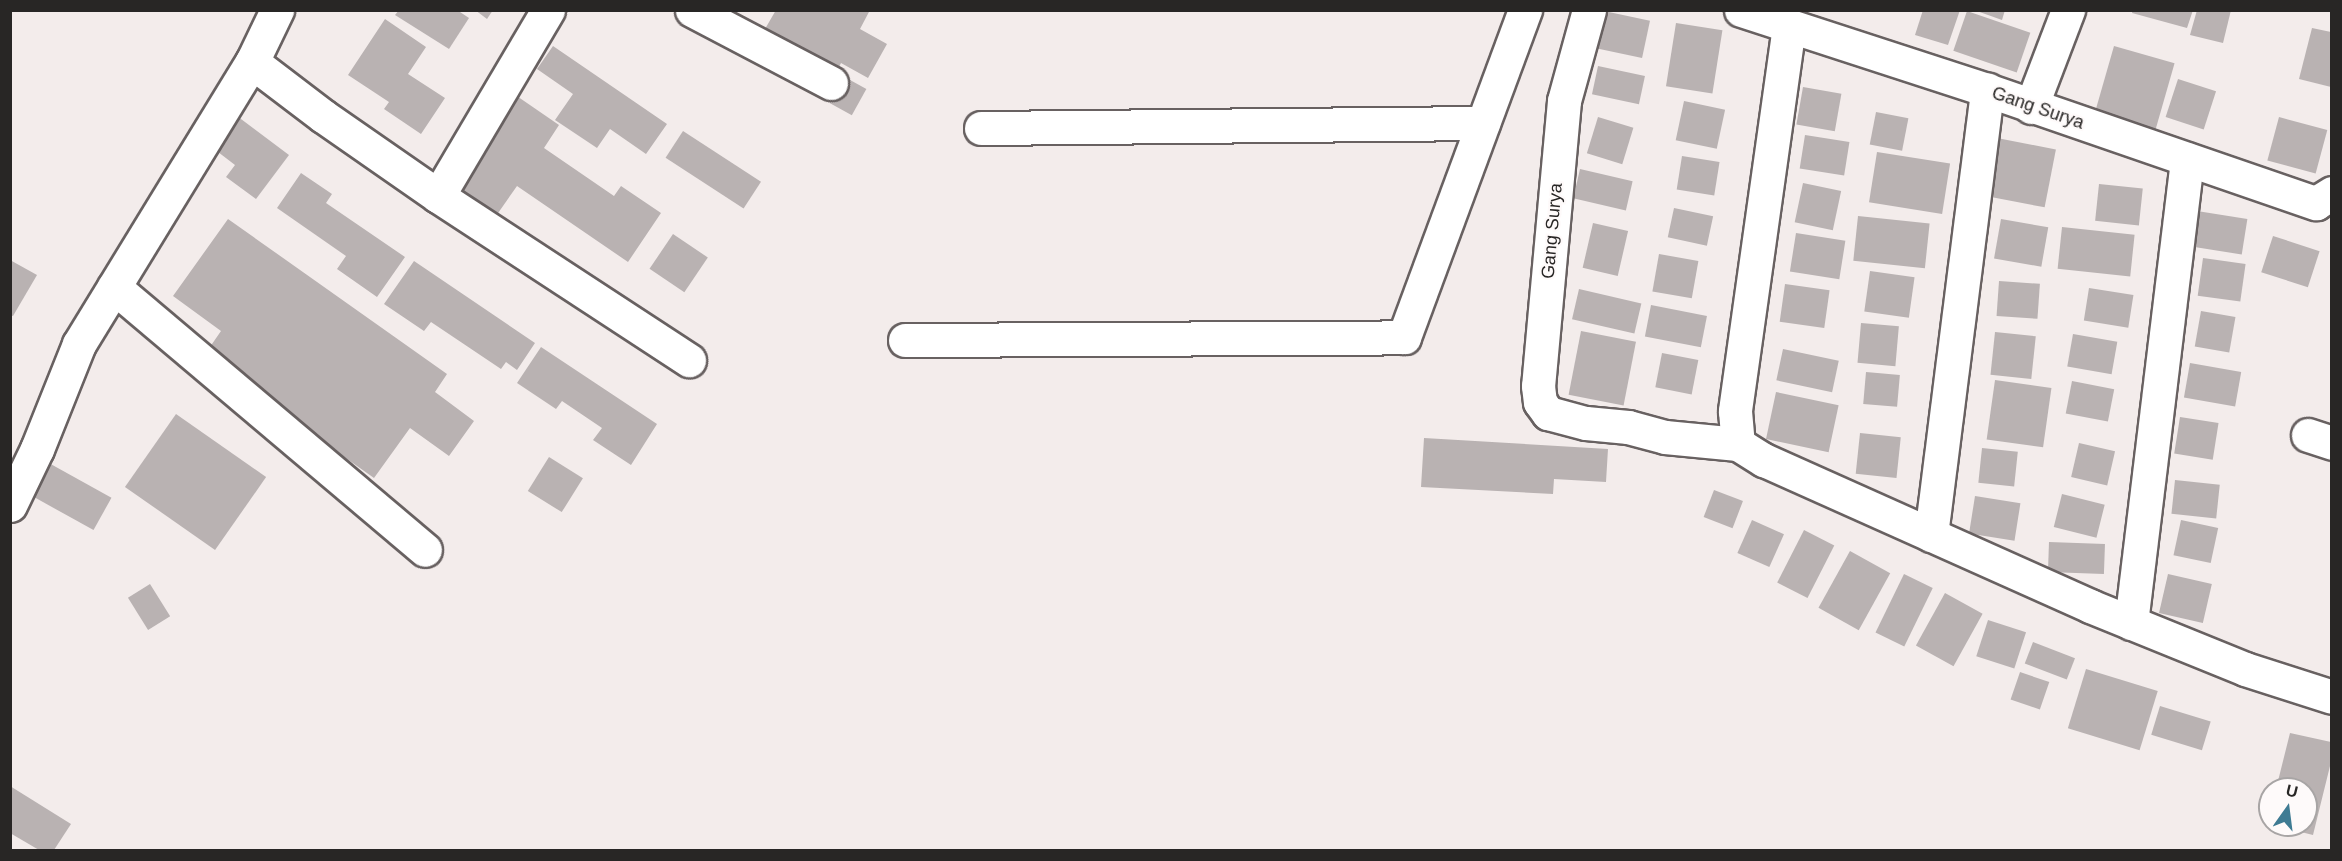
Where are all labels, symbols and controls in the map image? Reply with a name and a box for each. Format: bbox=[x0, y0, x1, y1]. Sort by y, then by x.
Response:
street label: Gang Surya bbox=[1989, 82, 2087, 134]
street label: Gang Surya bbox=[1537, 182, 1567, 280]
north arrow bbox=[2258, 777, 2318, 837]
text: U bbox=[2284, 781, 2300, 801]

